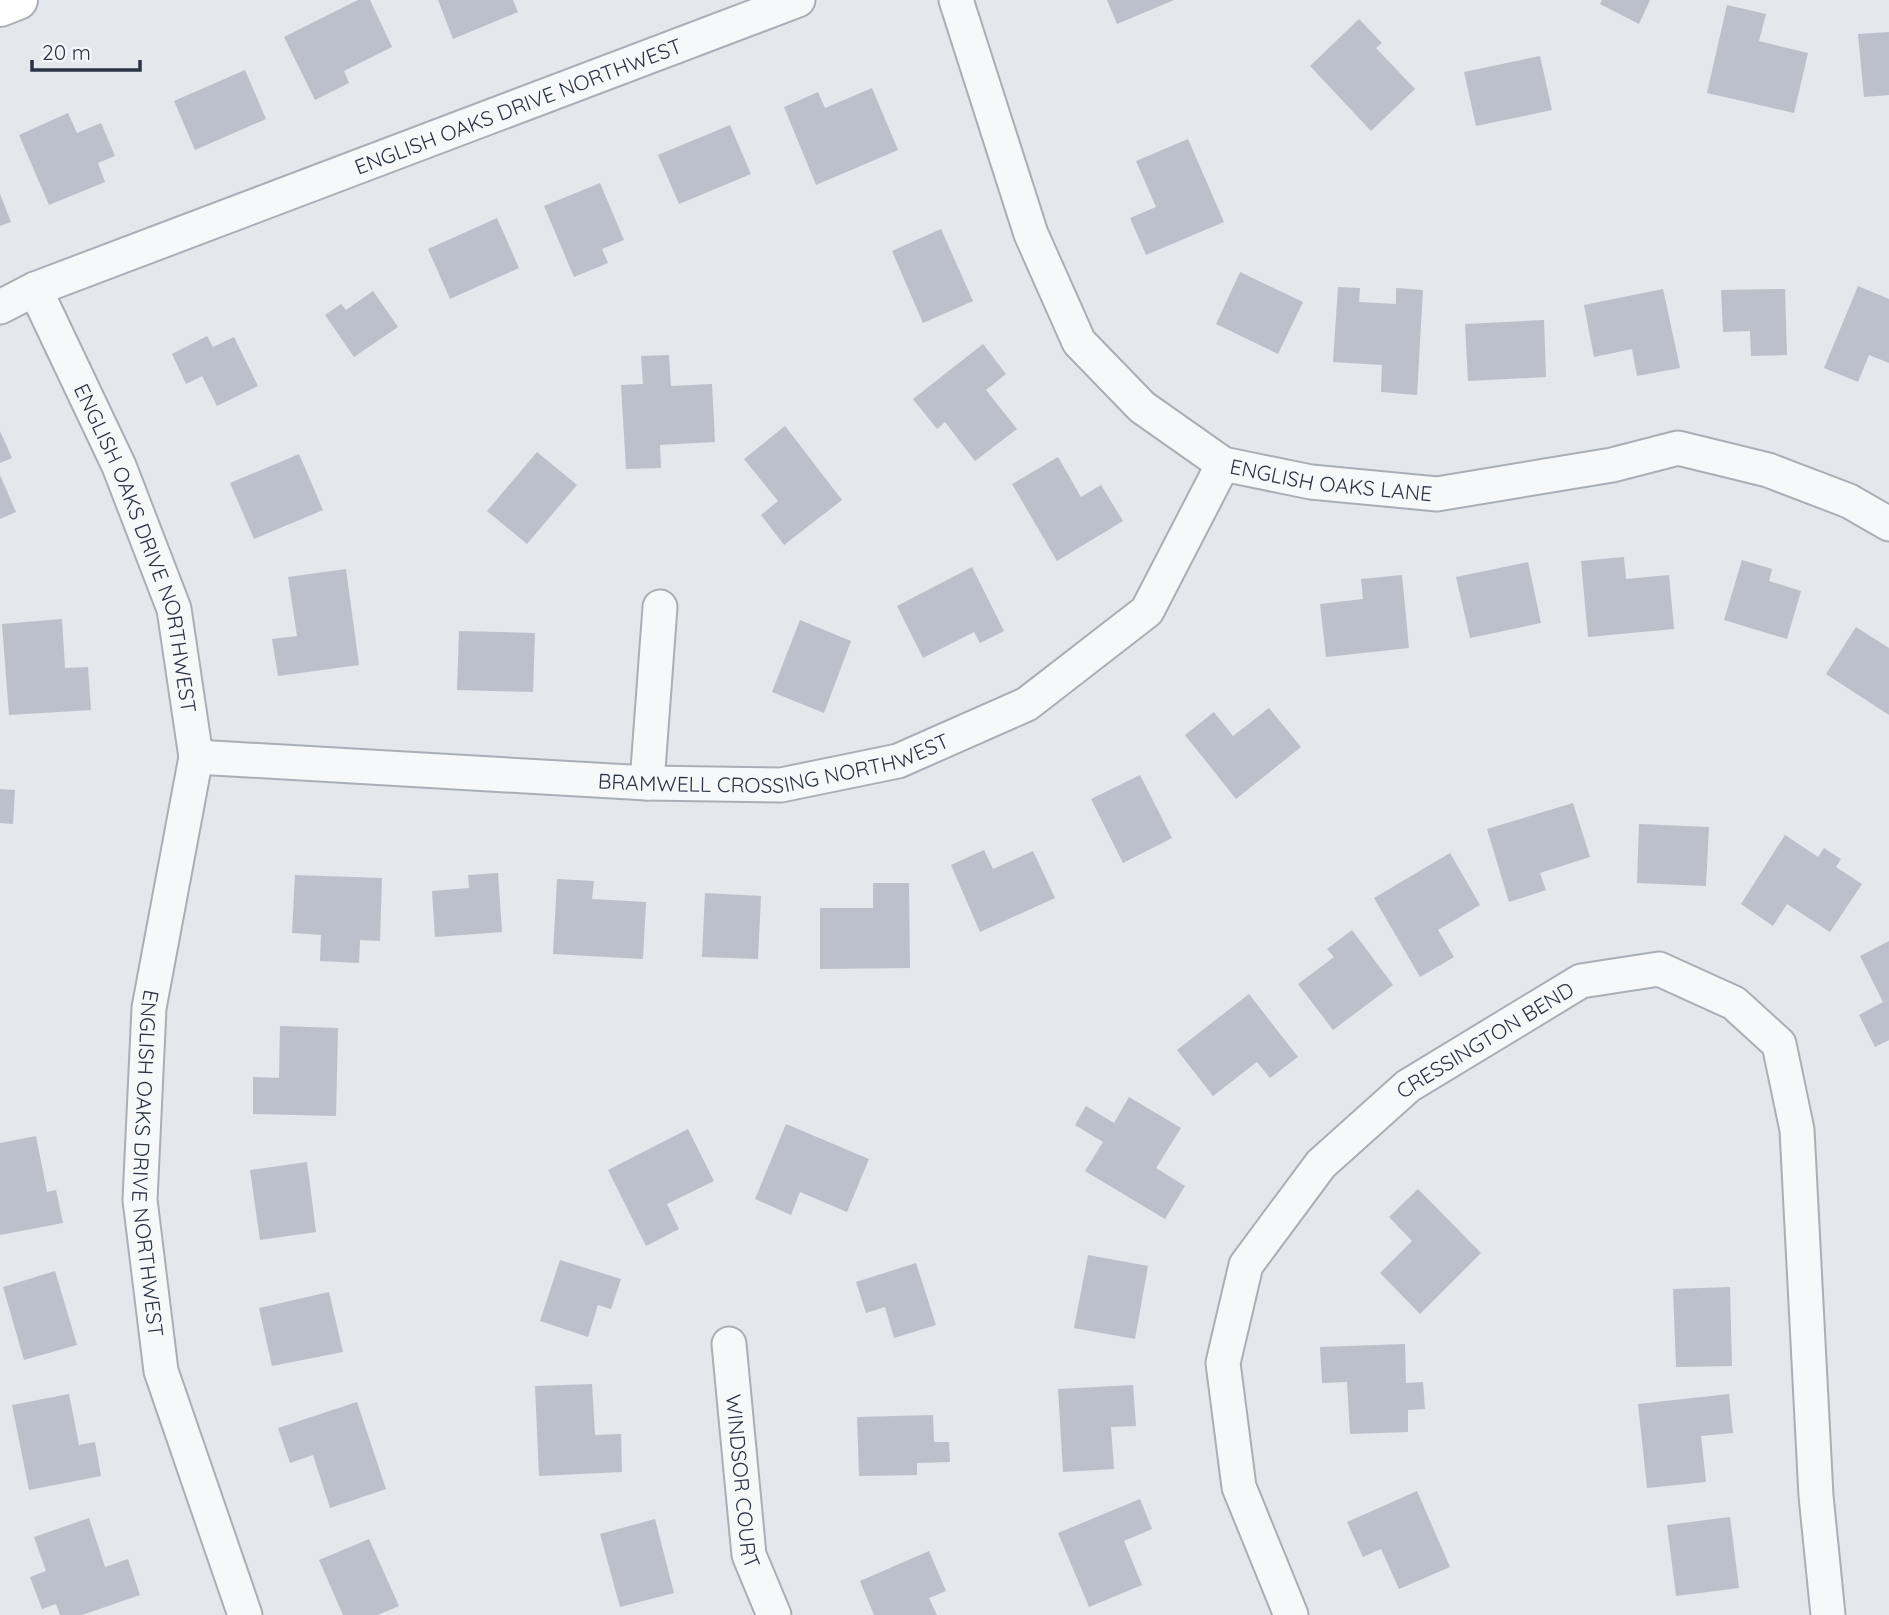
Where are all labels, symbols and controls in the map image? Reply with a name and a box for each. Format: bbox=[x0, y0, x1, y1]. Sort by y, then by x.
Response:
scale bar bbox=[32, 28, 140, 72]
street label: ENGLISH OAKS DRIVE NORTHWEST bbox=[351, 32, 685, 180]
text: 20 m bbox=[42, 39, 91, 65]
street label: ENGLISH OAKS DRIVE NORTHWEST bbox=[69, 379, 202, 715]
street label: ENGLISH OAKS LANE bbox=[1228, 453, 1433, 506]
street label: BRAMWELL CROSSING NORTHWEST bbox=[597, 727, 953, 798]
street label: CRESSINGTON BEND bbox=[1390, 976, 1578, 1104]
street label: ENGLISH OAKS DRIVE NORTHWEST bbox=[127, 988, 170, 1338]
street label: WINDSOR COURT bbox=[721, 1393, 766, 1572]

